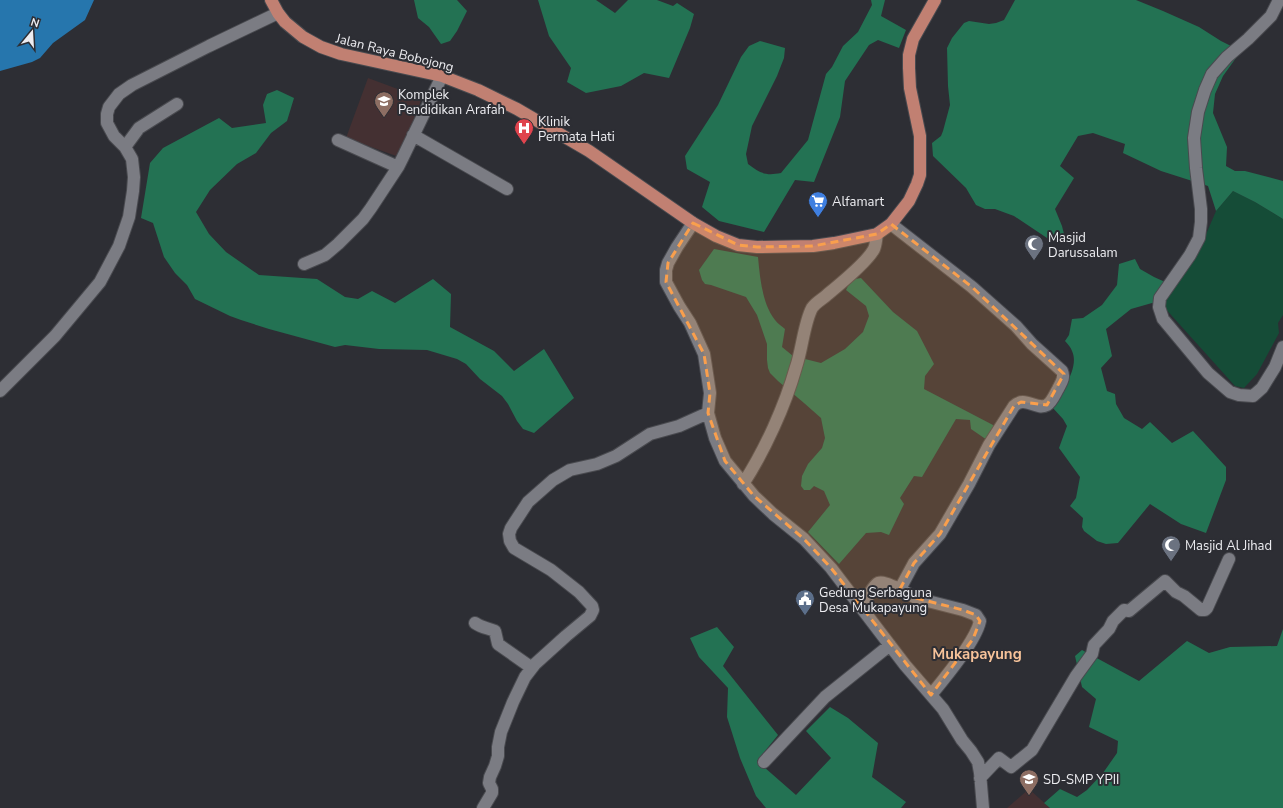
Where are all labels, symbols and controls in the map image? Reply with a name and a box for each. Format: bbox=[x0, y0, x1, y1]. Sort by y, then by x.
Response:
north arrow bbox=[12, 12, 52, 52]
text: N bbox=[29, 15, 41, 31]
street label: Jalan Raya Bobojong bbox=[333, 29, 456, 76]
place label: Komplek Pendidikan Arafah bbox=[398, 86, 505, 119]
school or university icon: Komplek Pendidikan Arafah bbox=[373, 90, 395, 118]
place label: Klinik Permata Hati bbox=[538, 113, 615, 146]
hospital icon: Klinik Permata Hati bbox=[513, 117, 535, 145]
supermarket icon: Alfamart bbox=[807, 190, 829, 218]
place label: Alfamart bbox=[832, 193, 884, 211]
place label: Masjid Darussalam bbox=[1048, 229, 1118, 262]
mosque icon: Masjid Darussalam bbox=[1023, 233, 1045, 261]
mosque icon: Masjid Al Jihad bbox=[1160, 534, 1182, 562]
place label: Masjid Al Jihad bbox=[1185, 537, 1272, 555]
place label: Gedung Serbaguna Desa Mukapayung bbox=[819, 584, 932, 617]
public building icon: Gedung Serbaguna Desa Mukapayung bbox=[794, 588, 816, 616]
district label: Mukapayung bbox=[932, 644, 1022, 664]
school or university icon: SD-SMP YPII bbox=[1018, 768, 1040, 796]
place label: SD-SMP YPII bbox=[1043, 771, 1119, 789]

